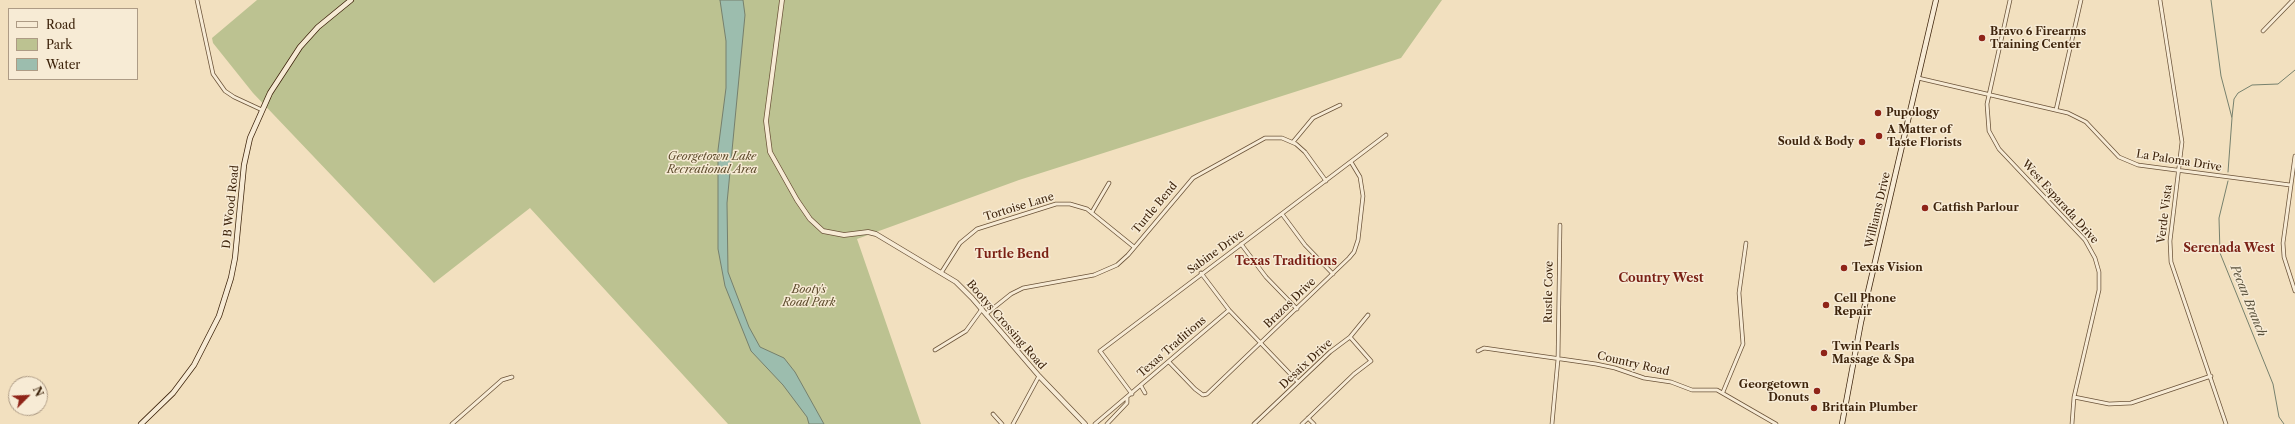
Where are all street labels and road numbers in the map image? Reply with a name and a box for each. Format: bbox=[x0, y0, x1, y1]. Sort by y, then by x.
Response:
street label: La Paloma Drive bbox=[2135, 148, 2223, 174]
street label: West Esparada Drive bbox=[2019, 157, 2101, 247]
street label: D B Wood Road bbox=[220, 165, 242, 249]
street label: Williams Drive bbox=[1863, 171, 1893, 249]
street label: Turtle Bend bbox=[1130, 180, 1180, 236]
street label: Verde Vista bbox=[2155, 184, 2175, 244]
street label: Tortoise Lane bbox=[982, 190, 1056, 224]
street label: Sabine Drive bbox=[1185, 227, 1247, 277]
street label: Rustle Cove bbox=[1542, 261, 1556, 323]
street label: Brazos Drive bbox=[1261, 275, 1319, 331]
street label: Bootys Crossing Road bbox=[964, 278, 1048, 372]
street label: Texas Traditions bbox=[1135, 314, 1209, 380]
street label: Desaix Drive bbox=[1277, 336, 1335, 392]
street label: Country Road bbox=[1596, 349, 1670, 379]

